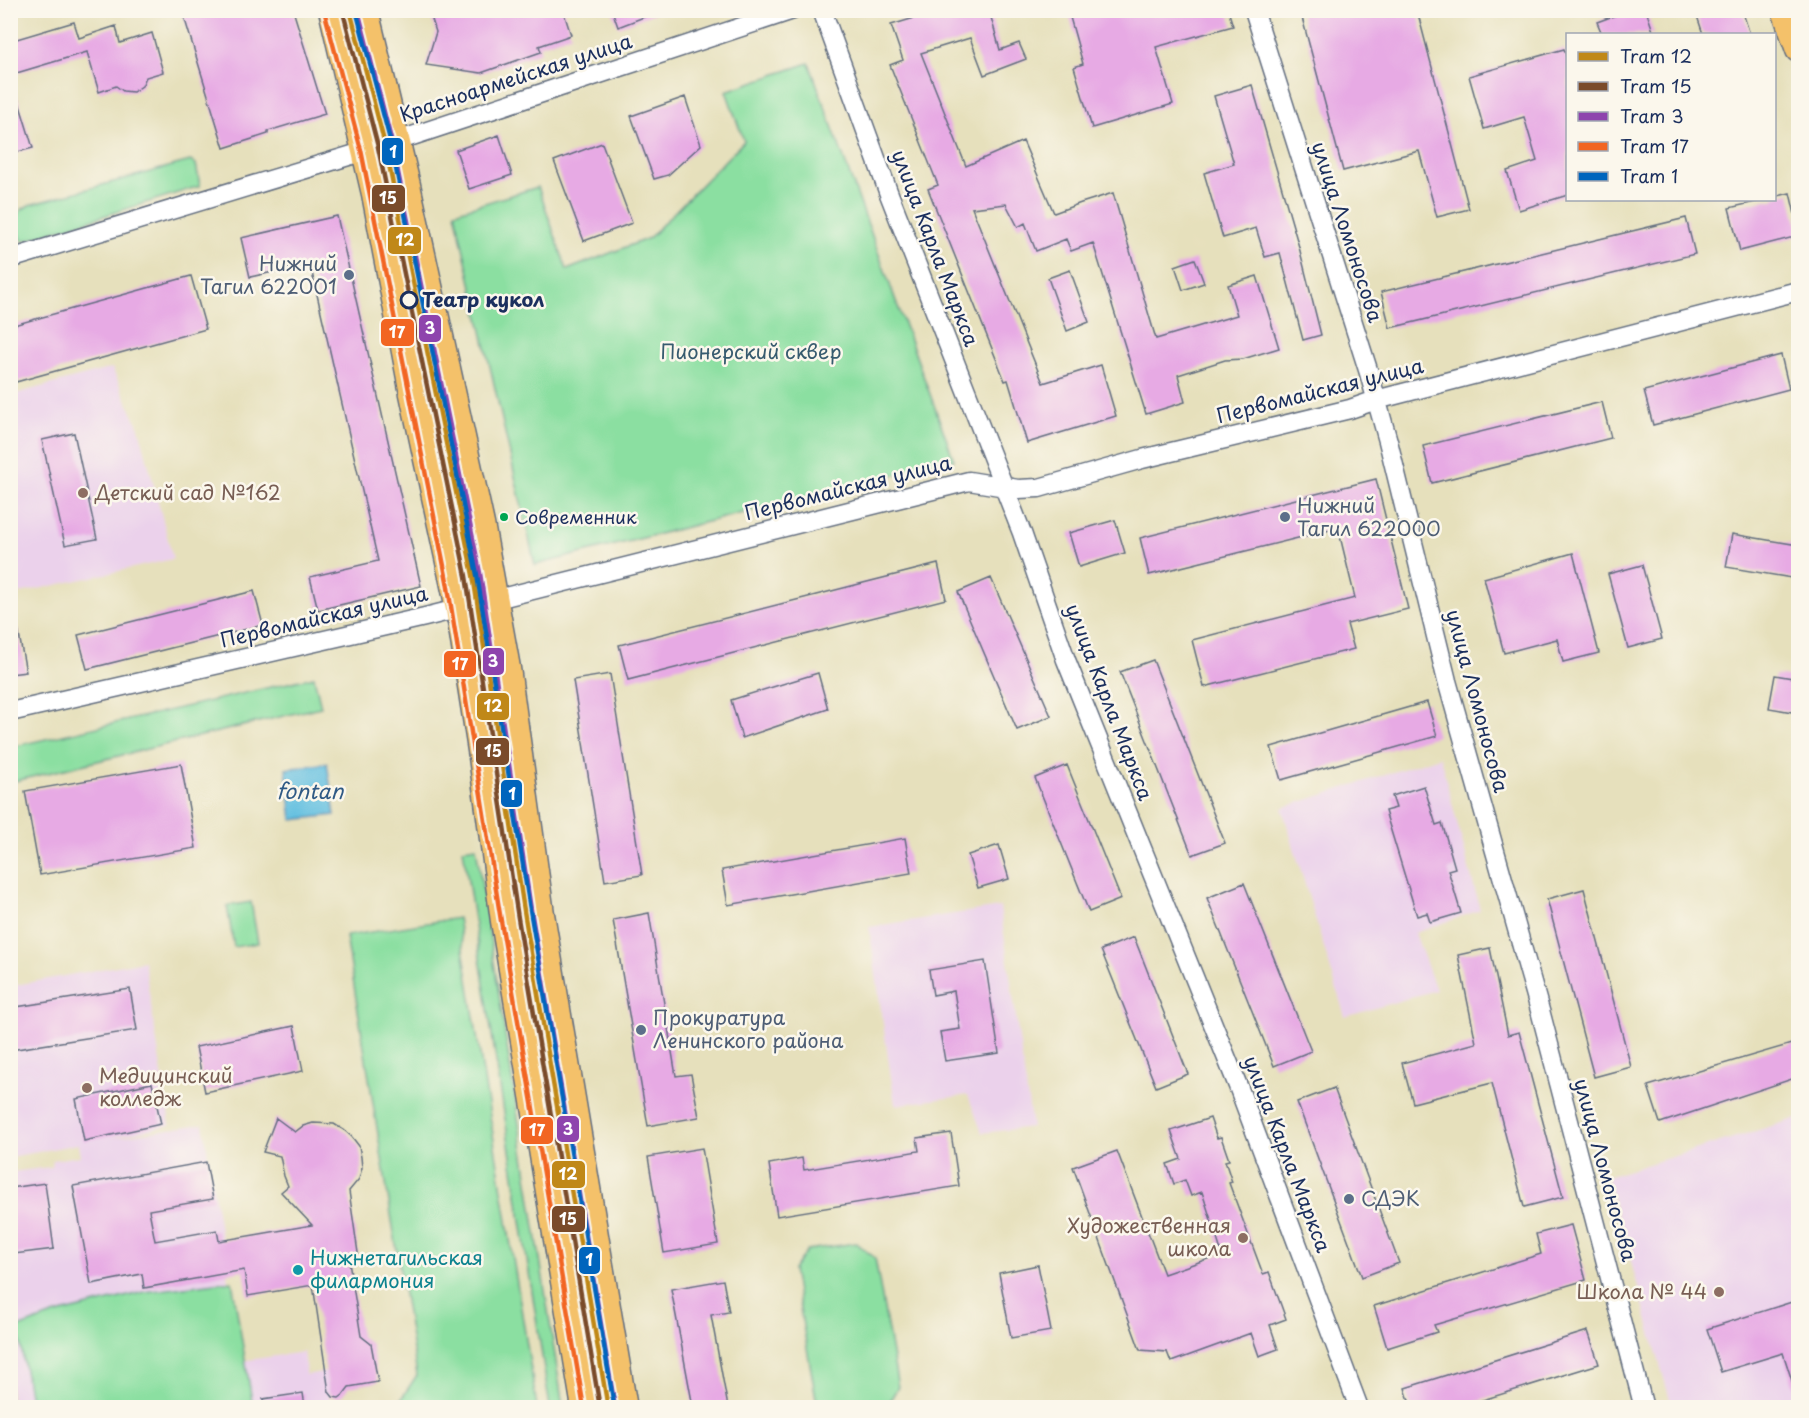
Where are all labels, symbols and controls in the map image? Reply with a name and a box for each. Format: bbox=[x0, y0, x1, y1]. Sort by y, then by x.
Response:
street label: Красноармейская улица bbox=[396, 25, 636, 129]
legend bbox=[1566, 33, 1776, 201]
text: Tram 12 bbox=[1620, 42, 1692, 69]
text: Tram 15 bbox=[1620, 72, 1692, 99]
text: Tram 3 bbox=[1620, 102, 1684, 129]
text: Tram 17 bbox=[1620, 132, 1689, 159]
line badge: 1 bbox=[381, 137, 404, 166]
street label: улица Ломоносова bbox=[1305, 137, 1392, 326]
text: 1 bbox=[389, 139, 397, 163]
street label: улица Карла Маркса bbox=[885, 145, 987, 351]
text: Tram 1 bbox=[1620, 162, 1678, 189]
line badge: 15 bbox=[371, 184, 406, 213]
text: 15 bbox=[379, 185, 397, 209]
line badge: 12 bbox=[387, 226, 422, 255]
text: 12 bbox=[396, 227, 414, 251]
place label: Нижний Тагил 622001 bbox=[200, 248, 337, 301]
marker: Нижний Тагил 622001 bbox=[342, 268, 356, 282]
place label: Театр кукол bbox=[422, 284, 544, 314]
marker: Театр кукол bbox=[400, 291, 418, 309]
line badge: 3 bbox=[418, 314, 442, 343]
text: 3 bbox=[425, 315, 435, 339]
line badge: 17 bbox=[380, 318, 415, 347]
text: 17 bbox=[389, 319, 406, 343]
park label: Пионерский сквер bbox=[661, 336, 841, 366]
street label: Первомайская улица bbox=[1213, 350, 1427, 430]
street label: Первомайская улица bbox=[741, 447, 955, 527]
place label: Детский сад №162 bbox=[94, 477, 281, 507]
marker: Детский сад №162 bbox=[76, 486, 90, 500]
place label: Нижний Тагил 622000 bbox=[1297, 490, 1441, 543]
place label: Современник bbox=[515, 503, 637, 530]
marker: Нижний Тагил 622000 bbox=[1278, 510, 1292, 524]
marker: Современник bbox=[498, 511, 510, 523]
street label: Первомайская улица bbox=[217, 577, 431, 655]
street label: улица Карла Маркса bbox=[1059, 599, 1161, 805]
street label: улица Ломоносова bbox=[1439, 606, 1517, 796]
line badge: 3 bbox=[482, 647, 505, 676]
text: 3 bbox=[488, 648, 498, 672]
line badge: 17 bbox=[443, 650, 477, 678]
text: 17 bbox=[452, 651, 469, 675]
line badge: 12 bbox=[476, 692, 510, 721]
text: 12 bbox=[484, 693, 502, 717]
line badge: 15 bbox=[475, 737, 510, 766]
text: 15 bbox=[484, 738, 502, 762]
water label: fontan bbox=[277, 774, 345, 806]
line badge: 1 bbox=[500, 779, 523, 808]
text: 1 bbox=[508, 781, 516, 805]
place label: Прокуратура Ленинского района bbox=[653, 1002, 844, 1055]
marker: Прокуратура Ленинского района bbox=[634, 1023, 648, 1037]
street label: улица Карла Маркса bbox=[1237, 1051, 1339, 1257]
place label: Медицинский колледж bbox=[99, 1060, 233, 1113]
street label: улица Ломоносова bbox=[1567, 1075, 1645, 1265]
marker: Медицинский колледж bbox=[80, 1081, 94, 1095]
line badge: 3 bbox=[556, 1115, 580, 1143]
line badge: 17 bbox=[520, 1116, 554, 1145]
text: 3 bbox=[563, 1116, 573, 1140]
text: 17 bbox=[529, 1117, 546, 1141]
line badge: 12 bbox=[551, 1160, 586, 1189]
text: 12 bbox=[559, 1161, 577, 1185]
place label: СДЭК bbox=[1361, 1183, 1420, 1213]
marker: СДЭК bbox=[1342, 1192, 1356, 1206]
line badge: 15 bbox=[551, 1205, 586, 1233]
text: 15 bbox=[559, 1206, 577, 1230]
place label: Художественная школа bbox=[1067, 1210, 1232, 1263]
marker: Художественная школа bbox=[1236, 1231, 1250, 1245]
place label: Нижнетагильская филармония bbox=[310, 1242, 483, 1295]
line badge: 1 bbox=[578, 1246, 601, 1275]
text: 1 bbox=[585, 1247, 593, 1271]
marker: Нижнетагильская филармония bbox=[291, 1263, 305, 1277]
place label: Школа № 44 bbox=[1576, 1276, 1707, 1306]
marker: Школа № 44 bbox=[1712, 1285, 1726, 1299]

